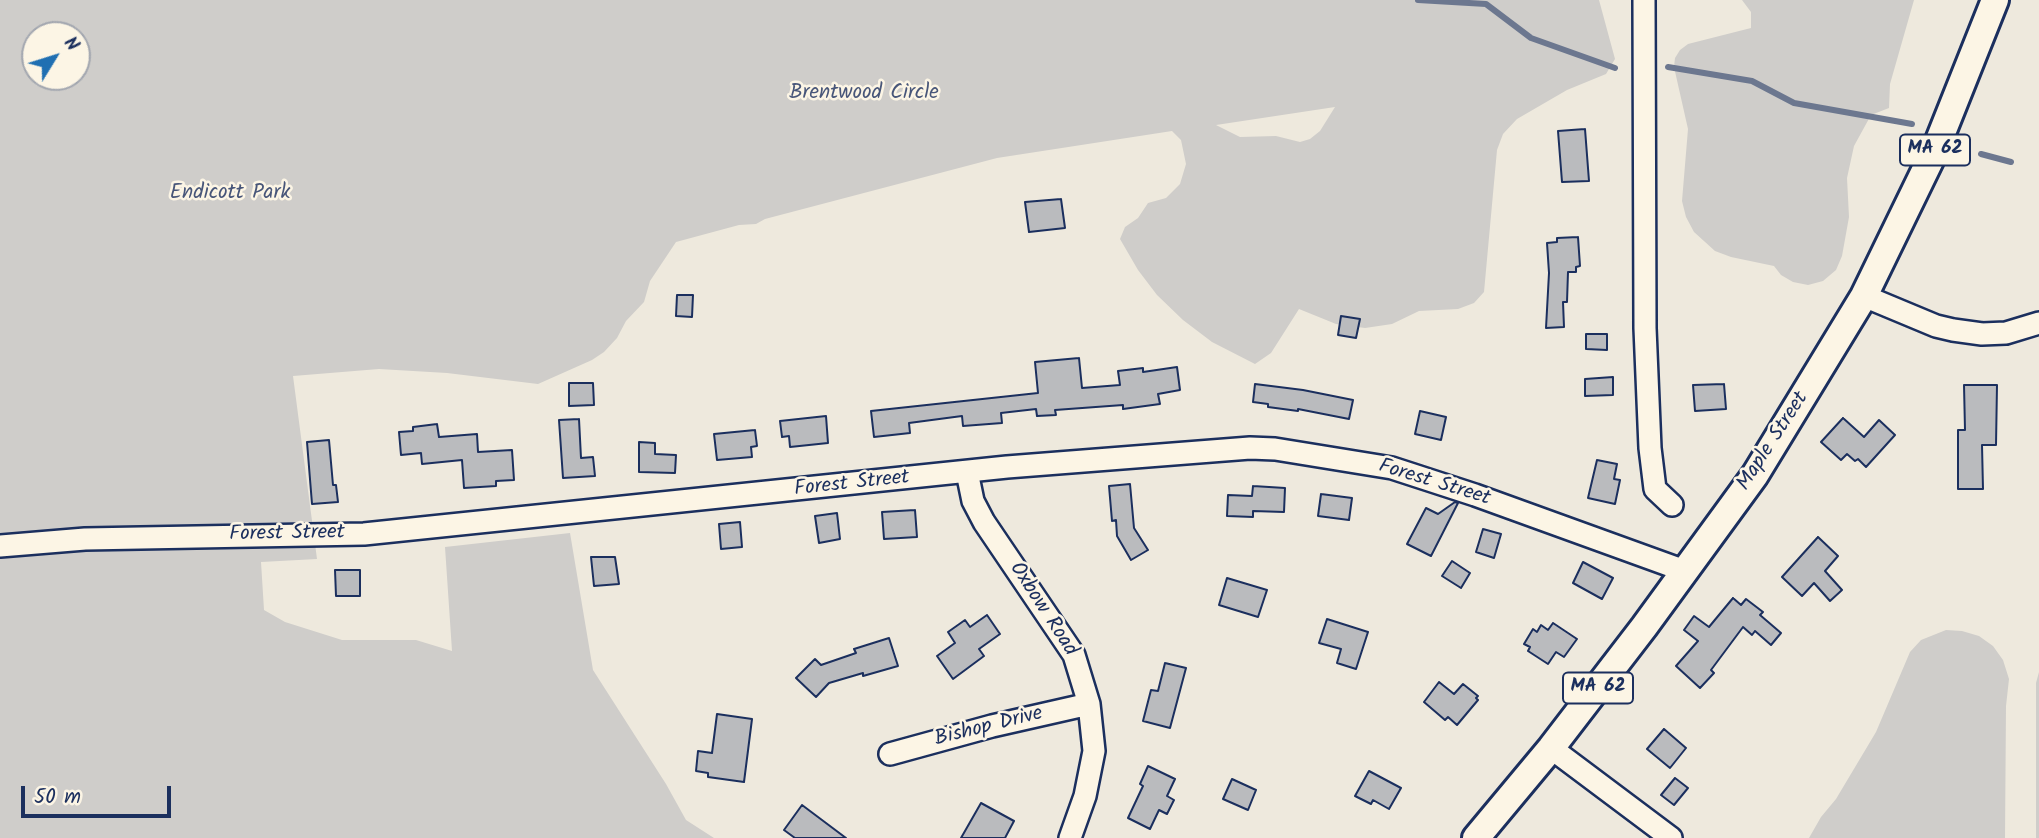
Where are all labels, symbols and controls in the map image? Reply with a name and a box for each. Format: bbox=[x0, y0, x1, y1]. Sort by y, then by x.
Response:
north arrow bbox=[21, 21, 91, 91]
text: N bbox=[55, 30, 86, 58]
park label: Brentwood Circle bbox=[789, 81, 939, 107]
road number: MA 62 bbox=[1900, 134, 1970, 166]
park label: Endicott Park bbox=[170, 181, 290, 207]
street label: Maple Street bbox=[1733, 388, 1815, 496]
street label: Forest Street bbox=[1375, 455, 1493, 513]
street label: Forest Street bbox=[793, 466, 911, 504]
street label: Forest Street bbox=[229, 521, 345, 549]
street label: Oxbow Road bbox=[1002, 558, 1082, 662]
road number: MA 62 bbox=[1563, 673, 1633, 704]
street label: Bishop Drive bbox=[932, 702, 1046, 754]
scale bar bbox=[24, 772, 175, 816]
text: 50 m bbox=[34, 781, 81, 814]

